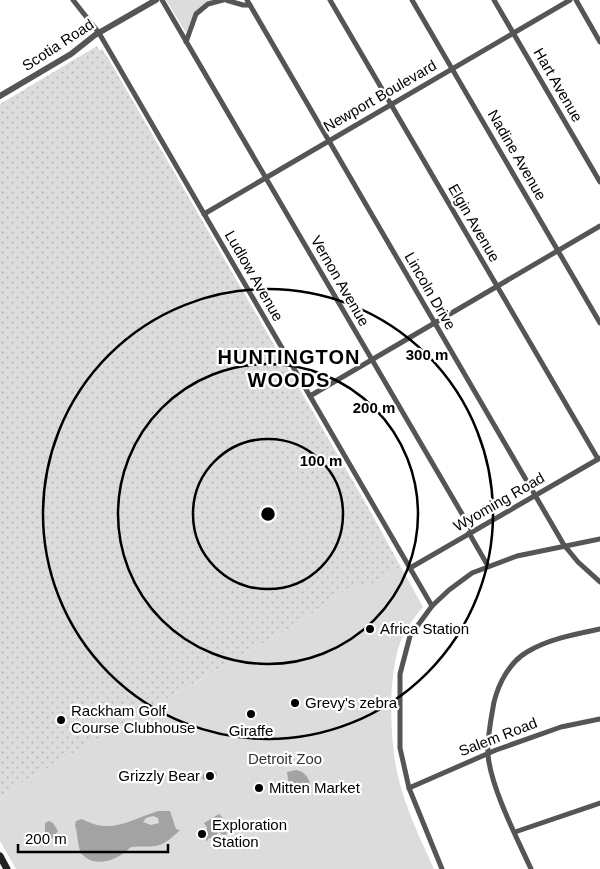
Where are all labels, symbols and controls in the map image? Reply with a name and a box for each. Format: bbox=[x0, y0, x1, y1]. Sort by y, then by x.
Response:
street label: Scotia Road bbox=[19, 15, 97, 74]
street label: Hart Avenue bbox=[531, 45, 586, 125]
street label: Newport Boulevard bbox=[320, 56, 439, 135]
street label: Nadine Avenue bbox=[485, 107, 550, 203]
street label: Elgin Avenue bbox=[445, 181, 504, 265]
street label: Ludlow Avenue bbox=[222, 228, 287, 324]
street label: Vernon Avenue bbox=[308, 233, 373, 329]
street label: Lincoln Drive bbox=[401, 249, 459, 333]
district label: HUNTINGTON WOODS bbox=[218, 346, 360, 391]
text: 300 m bbox=[406, 346, 448, 363]
text: 200 m bbox=[353, 399, 395, 416]
text: 100 m bbox=[300, 452, 342, 469]
street label: Wyoming Road bbox=[450, 469, 547, 535]
centre of rings bbox=[259, 505, 277, 523]
place label: Africa Station bbox=[380, 620, 469, 637]
marker: Africa Station bbox=[364, 623, 376, 635]
place label: Grevy's zebra bbox=[305, 694, 398, 711]
marker: Grevy's zebra bbox=[289, 697, 301, 709]
place label: Rackham Golf Course Clubhouse bbox=[71, 702, 195, 736]
marker: Giraffe bbox=[245, 708, 257, 720]
marker: Rackham Golf Course Clubhouse bbox=[55, 714, 67, 726]
street label: Salem Road bbox=[456, 714, 539, 759]
place label: Giraffe bbox=[229, 722, 273, 739]
park label: Detroit Zoo bbox=[248, 750, 322, 767]
place label: Grizzly Bear bbox=[118, 767, 200, 784]
marker: Grizzly Bear bbox=[204, 770, 216, 782]
place label: Mitten Market bbox=[269, 779, 361, 796]
marker: Mitten Market bbox=[253, 782, 265, 794]
place label: Exploration Station bbox=[212, 816, 287, 850]
scale bar bbox=[18, 822, 168, 854]
marker: Exploration Station bbox=[196, 828, 208, 840]
text: 200 m bbox=[25, 830, 67, 847]

